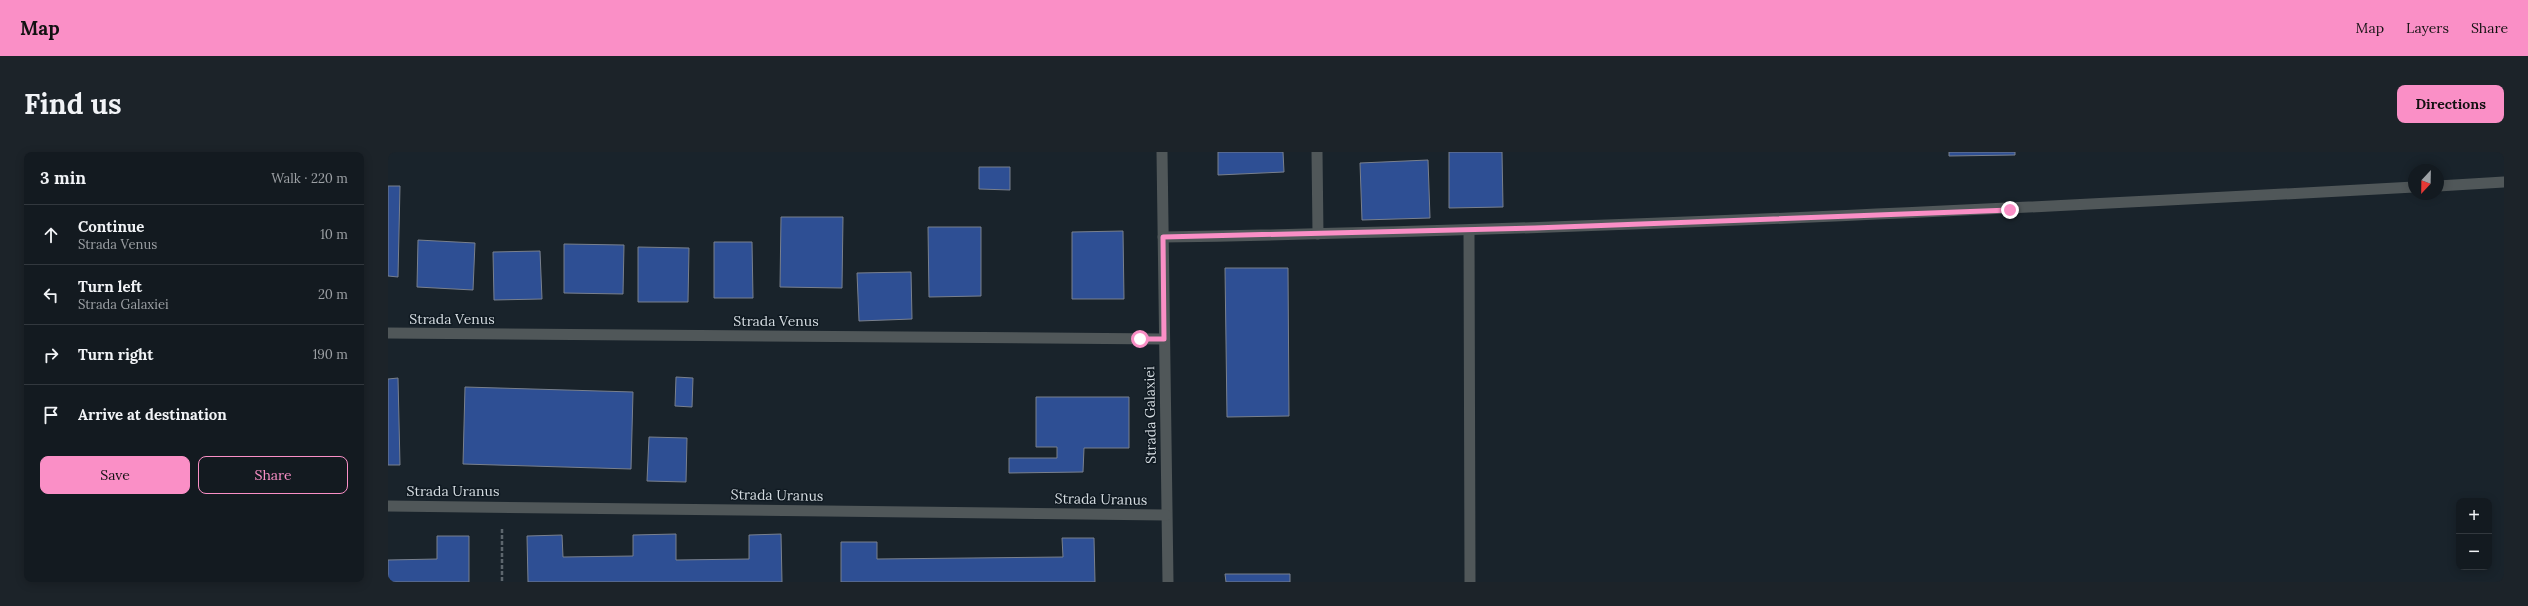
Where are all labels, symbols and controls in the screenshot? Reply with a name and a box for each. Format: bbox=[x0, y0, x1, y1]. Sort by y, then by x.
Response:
text: Map bbox=[20, 16, 60, 40]
text: Map bbox=[2356, 19, 2384, 37]
text: Layers bbox=[2406, 19, 2449, 37]
text: Share bbox=[2471, 19, 2508, 37]
button: Directions bbox=[2397, 85, 2504, 123]
text: Find us bbox=[24, 86, 122, 122]
north arrow bbox=[2408, 164, 2444, 200]
text: 3 min bbox=[40, 167, 86, 189]
text: Walk · 220 m bbox=[271, 170, 348, 187]
route end bbox=[2001, 201, 2019, 219]
text: Continue bbox=[78, 217, 144, 236]
icon: ahead bbox=[40, 224, 62, 246]
text: 10 m bbox=[320, 226, 348, 243]
text: Strada Venus bbox=[78, 236, 157, 253]
text: Turn left bbox=[78, 277, 142, 296]
icon: left bbox=[40, 284, 62, 306]
text: 20 m bbox=[318, 286, 348, 303]
text: Strada Galaxiei bbox=[78, 296, 169, 313]
street label: Strada Venus bbox=[409, 310, 495, 328]
street label: Strada Venus bbox=[733, 312, 819, 330]
route start bbox=[1131, 330, 1149, 348]
icon: right bbox=[40, 344, 62, 366]
text: Turn right bbox=[78, 345, 154, 364]
text: 190 m bbox=[313, 346, 348, 363]
street label: Strada Galaxiei bbox=[1140, 366, 1160, 464]
icon: arrive bbox=[40, 404, 62, 426]
text: Arrive at destination bbox=[78, 405, 227, 424]
button: Save bbox=[40, 456, 190, 494]
button: Share bbox=[198, 456, 348, 494]
street label: Strada Uranus bbox=[407, 482, 499, 500]
street label: Strada Uranus bbox=[730, 485, 824, 505]
street label: Strada Uranus bbox=[1054, 489, 1148, 509]
map controls bbox=[2456, 498, 2492, 570]
button: + bbox=[2456, 498, 2492, 534]
button: − bbox=[2456, 534, 2492, 570]

